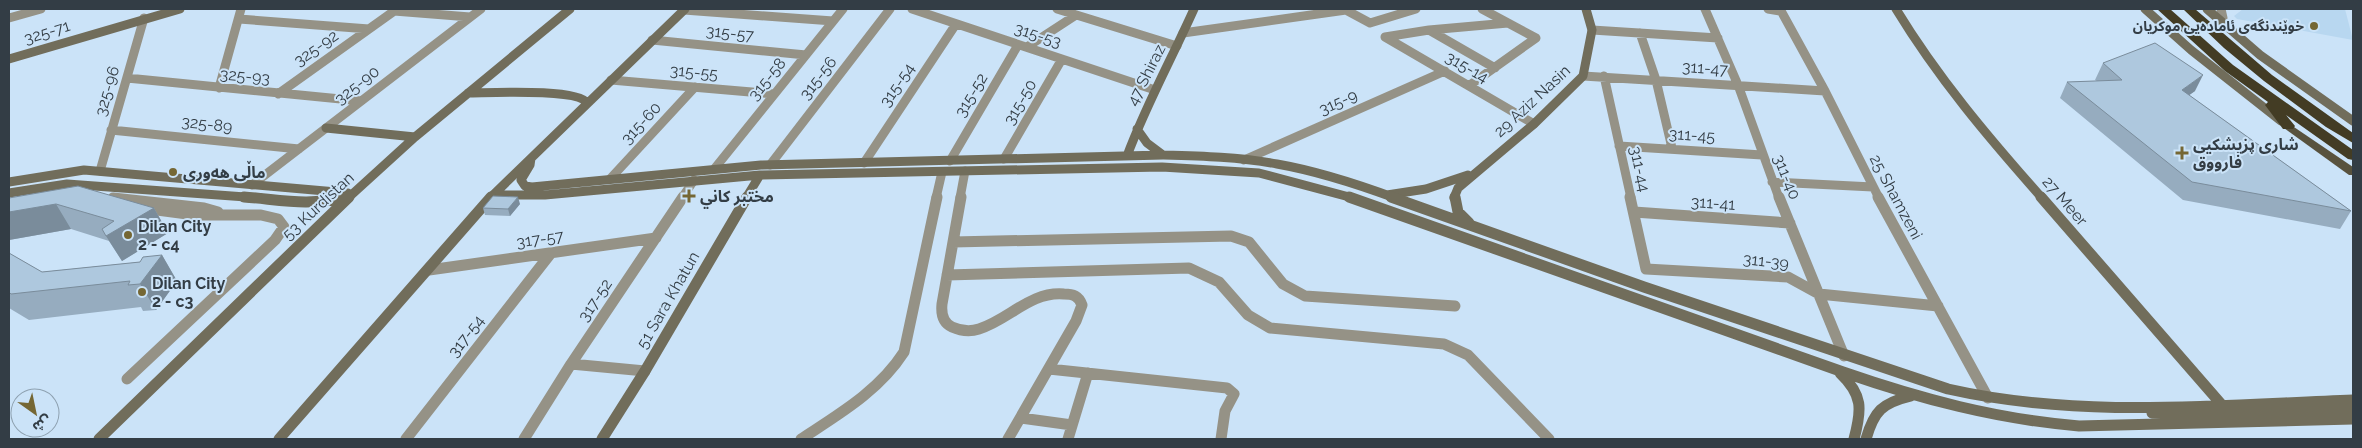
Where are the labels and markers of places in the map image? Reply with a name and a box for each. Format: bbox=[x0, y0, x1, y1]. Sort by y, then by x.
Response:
place label: خوێندنگەی ئامادەیی موکریان bbox=[2133, 18, 2304, 35]
marker: خوێندنگەی ئامادەیی موکریان bbox=[2308, 20, 2320, 32]
place label: شاری پزیشکیی فارووق bbox=[2193, 135, 2299, 172]
marker: شاری پزیشکیی فارووق bbox=[2175, 146, 2189, 160]
place label: ماڵی هەوری bbox=[183, 160, 266, 182]
marker: ماڵی هەوری bbox=[167, 166, 179, 178]
place label: مختبر كاني bbox=[700, 187, 774, 209]
marker: مختبر كاني bbox=[682, 189, 696, 203]
place label: Dilan City 2 - c4 bbox=[138, 217, 211, 254]
marker: Dilan City 2 - c4 bbox=[122, 229, 134, 241]
place label: Dilan City 2 - c3 bbox=[152, 274, 225, 311]
marker: Dilan City 2 - c3 bbox=[136, 286, 148, 298]

